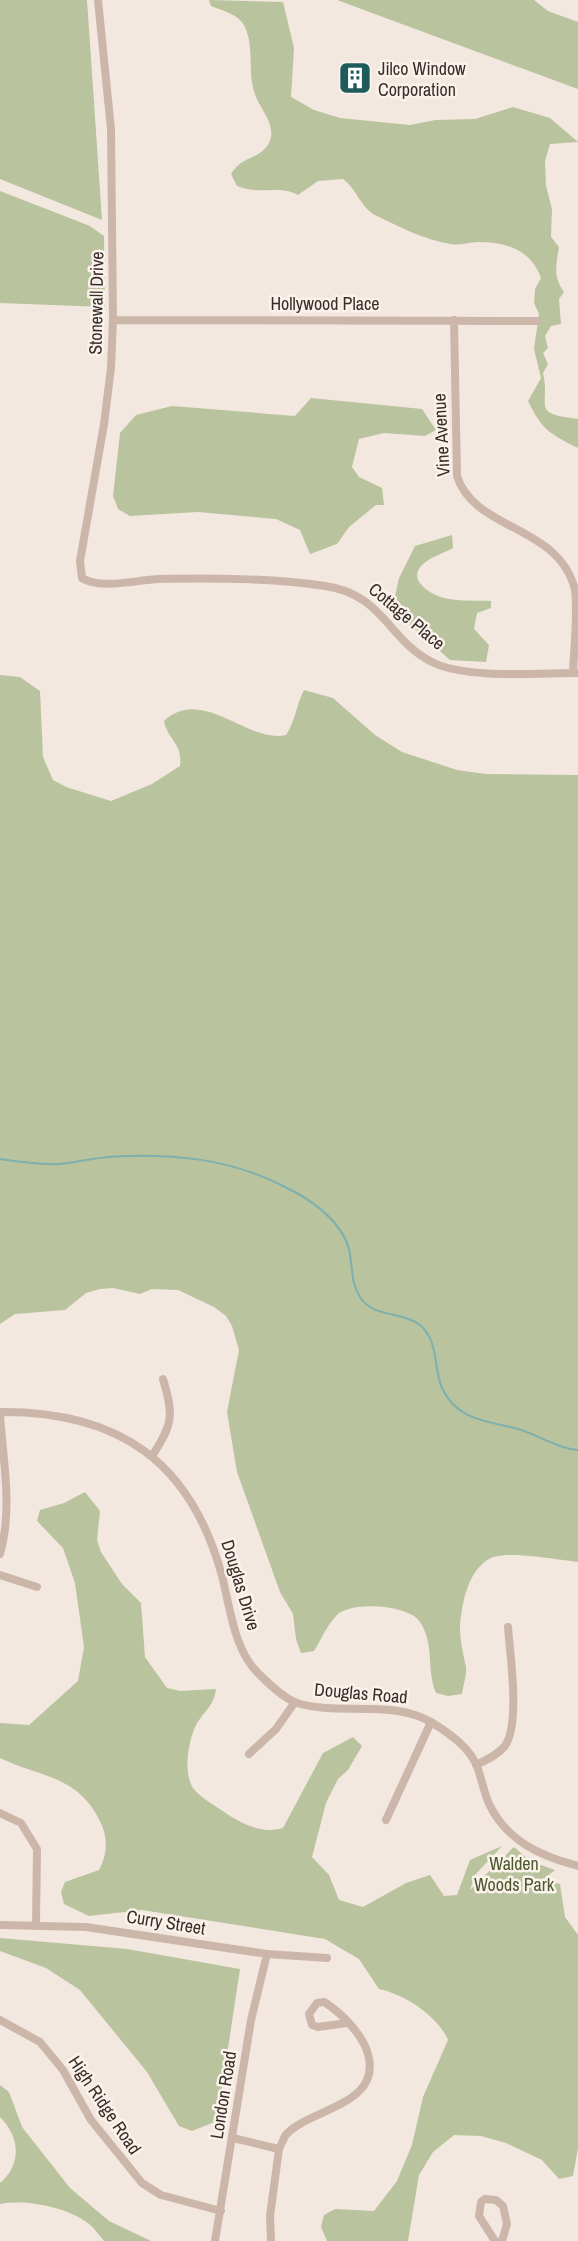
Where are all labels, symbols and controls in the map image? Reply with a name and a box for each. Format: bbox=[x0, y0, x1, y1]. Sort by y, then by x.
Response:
place label: Jilco Window Corporation bbox=[378, 56, 466, 102]
building icon: Jilco Window Corporation bbox=[337, 60, 373, 96]
street label: Stonewall Drive bbox=[83, 251, 109, 355]
street label: Hollywood Place bbox=[270, 291, 380, 316]
street label: Vine Avenue bbox=[426, 393, 456, 477]
street label: Cottage Place bbox=[363, 577, 451, 655]
street label: Douglas Drive bbox=[215, 1537, 267, 1633]
street label: Douglas Road bbox=[313, 1676, 409, 1710]
park label: Walden Woods Park bbox=[474, 1851, 555, 1897]
street label: Curry Street bbox=[125, 1903, 207, 1941]
street label: London Road bbox=[204, 2049, 242, 2141]
street label: High Ridge Road bbox=[63, 2051, 147, 2159]

